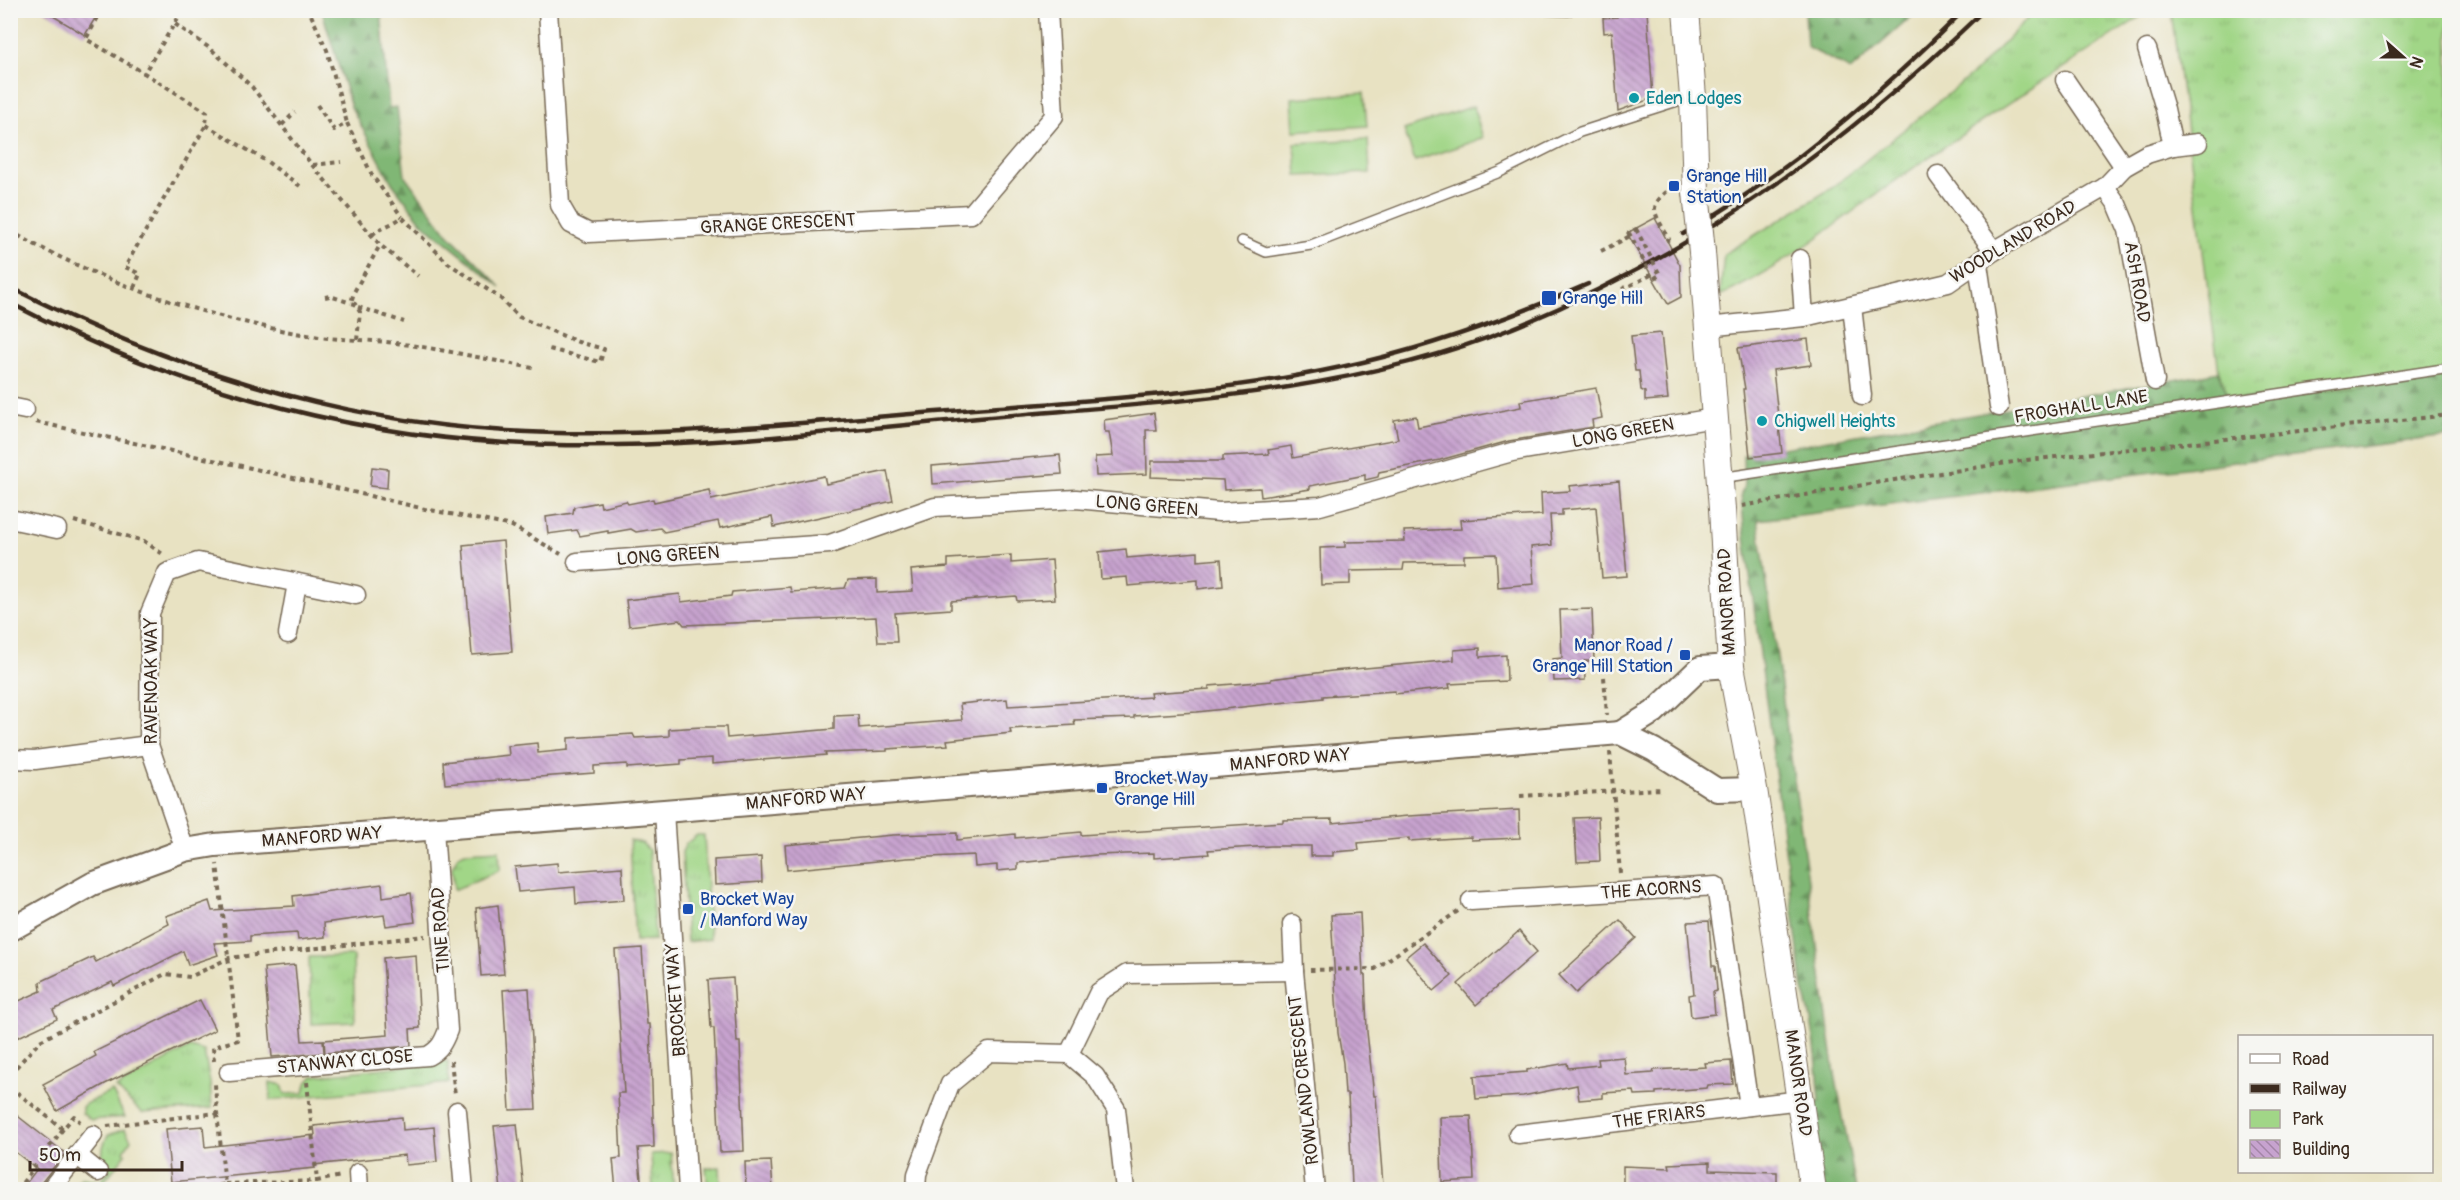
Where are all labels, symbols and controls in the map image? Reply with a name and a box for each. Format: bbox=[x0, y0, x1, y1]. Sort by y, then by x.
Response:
north arrow bbox=[2373, 27, 2433, 87]
text: N bbox=[2405, 53, 2427, 71]
place label: Eden Lodges bbox=[1646, 87, 1741, 110]
marker: Eden Lodges bbox=[1627, 91, 1641, 105]
place label: Grange Hill Station bbox=[1686, 165, 1767, 209]
marker: Grange Hill Station bbox=[1667, 179, 1681, 193]
street label: WOODLAND ROAD bbox=[1946, 195, 2080, 289]
street label: GRANGE CRESCENT bbox=[700, 208, 856, 240]
street label: ASH ROAD bbox=[2119, 239, 2155, 325]
place label: Grange Hill bbox=[1562, 287, 1643, 310]
marker: Grange Hill bbox=[1540, 289, 1558, 307]
street label: FROGHALL LANE bbox=[2013, 385, 2149, 429]
place label: Chigwell Heights bbox=[1774, 410, 1895, 433]
street label: LONG GREEN bbox=[1570, 413, 1676, 453]
marker: Chigwell Heights bbox=[1755, 414, 1769, 428]
street label: LONG GREEN bbox=[1095, 490, 1199, 522]
street label: LONG GREEN bbox=[616, 541, 720, 571]
street label: MANOR ROAD bbox=[1713, 548, 1741, 656]
street label: RAVENOAK WAY bbox=[140, 617, 163, 744]
place label: Manor Road / Grange Hill Station bbox=[1532, 634, 1673, 678]
marker: Manor Road / Grange Hill Station bbox=[1678, 648, 1692, 662]
street label: MANFORD WAY bbox=[1229, 743, 1352, 777]
place label: Brocket Way Grange Hill bbox=[1114, 767, 1208, 811]
marker: Brocket Way Grange Hill bbox=[1095, 781, 1109, 795]
street label: MANFORD WAY bbox=[745, 782, 868, 816]
street label: MANFORD WAY bbox=[261, 821, 384, 853]
street label: THE ACORNS bbox=[1600, 875, 1702, 905]
street label: TINE ROAD bbox=[427, 887, 455, 973]
place label: Brocket Way / Manford Way bbox=[700, 888, 808, 932]
marker: Brocket Way / Manford Way bbox=[681, 902, 695, 916]
street label: BROCKET WAY bbox=[661, 942, 691, 1058]
street label: ROWLAND CRESCENT bbox=[1284, 994, 1324, 1166]
street label: MANOR ROAD bbox=[1779, 1028, 1817, 1138]
legend bbox=[2238, 1035, 2433, 1173]
street label: STANWAY CLOSE bbox=[276, 1045, 414, 1079]
text: Road bbox=[2292, 1048, 2329, 1071]
text: Railway bbox=[2292, 1078, 2347, 1101]
street label: THE FRIARS bbox=[1611, 1100, 1707, 1134]
text: Park bbox=[2292, 1108, 2324, 1131]
scale bar bbox=[30, 1134, 182, 1172]
text: Building bbox=[2292, 1138, 2350, 1161]
text: 50 m bbox=[39, 1144, 81, 1167]

